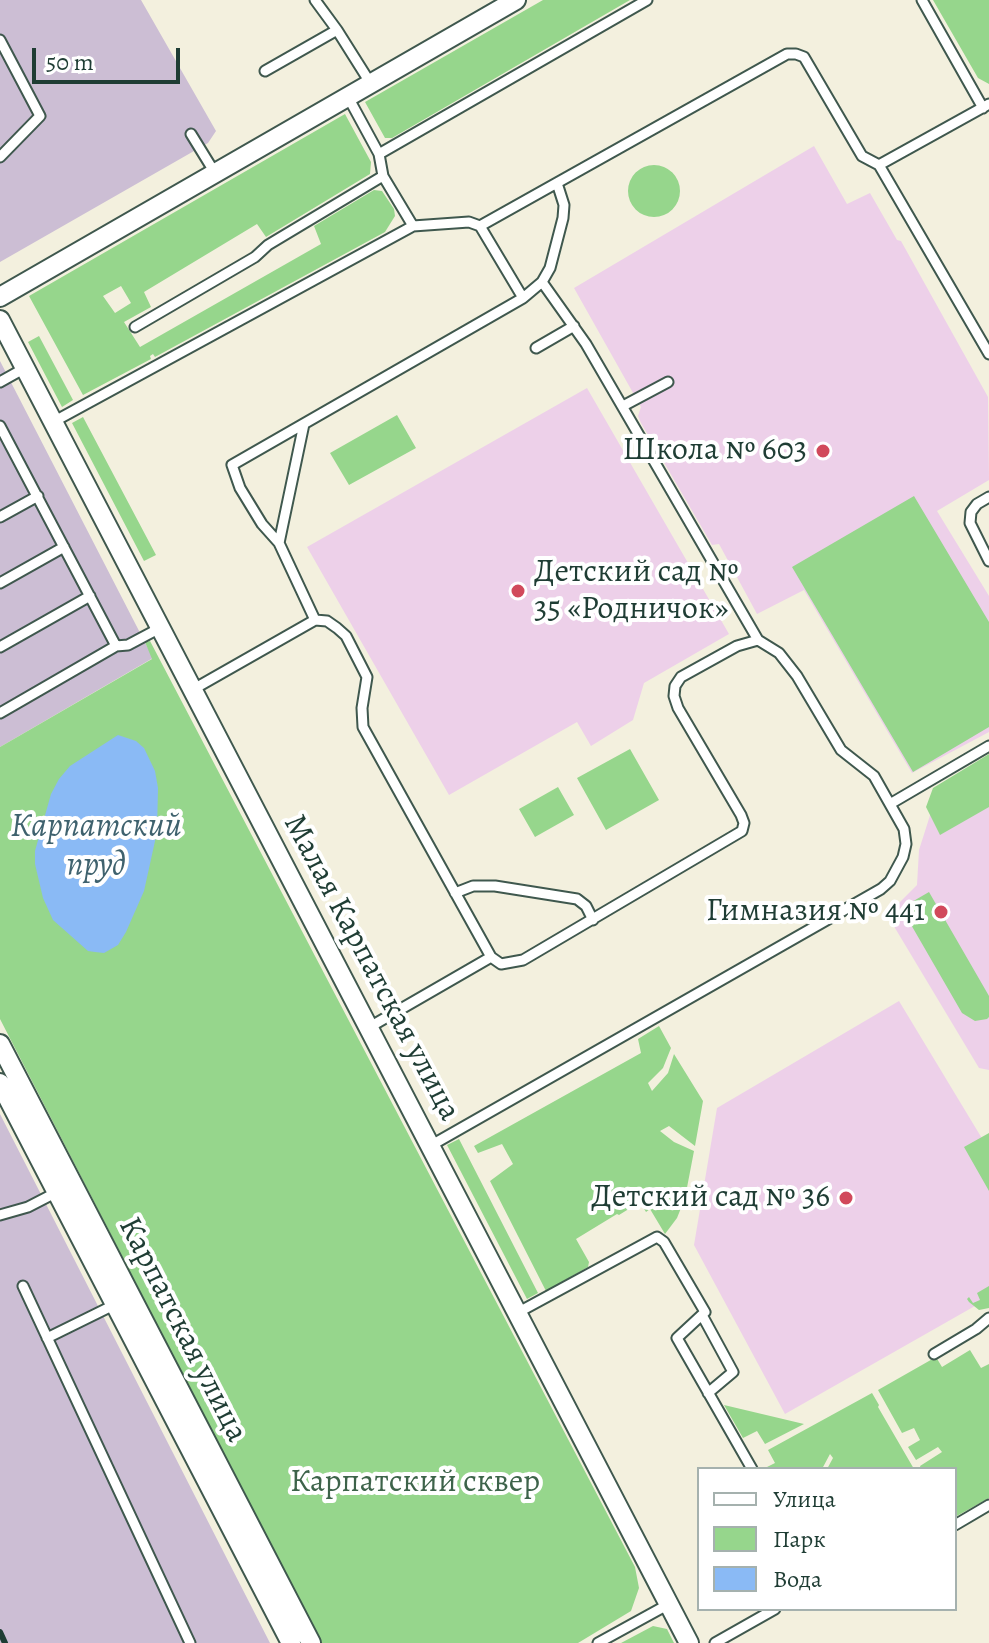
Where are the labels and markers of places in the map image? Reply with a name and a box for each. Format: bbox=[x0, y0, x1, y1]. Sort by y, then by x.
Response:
place label: Школа № 603 bbox=[622, 432, 807, 470]
marker: Школа № 603 bbox=[814, 442, 832, 460]
place label: Детский сад № 35 «Родничок» bbox=[534, 554, 738, 629]
marker: Детский сад № 35 «Родничок» bbox=[509, 582, 527, 600]
place label: Гимназия № 441 bbox=[706, 893, 925, 931]
marker: Гимназия № 441 bbox=[932, 903, 950, 921]
place label: Детский сад № 36 bbox=[591, 1179, 830, 1217]
marker: Детский сад № 36 bbox=[837, 1189, 855, 1207]

